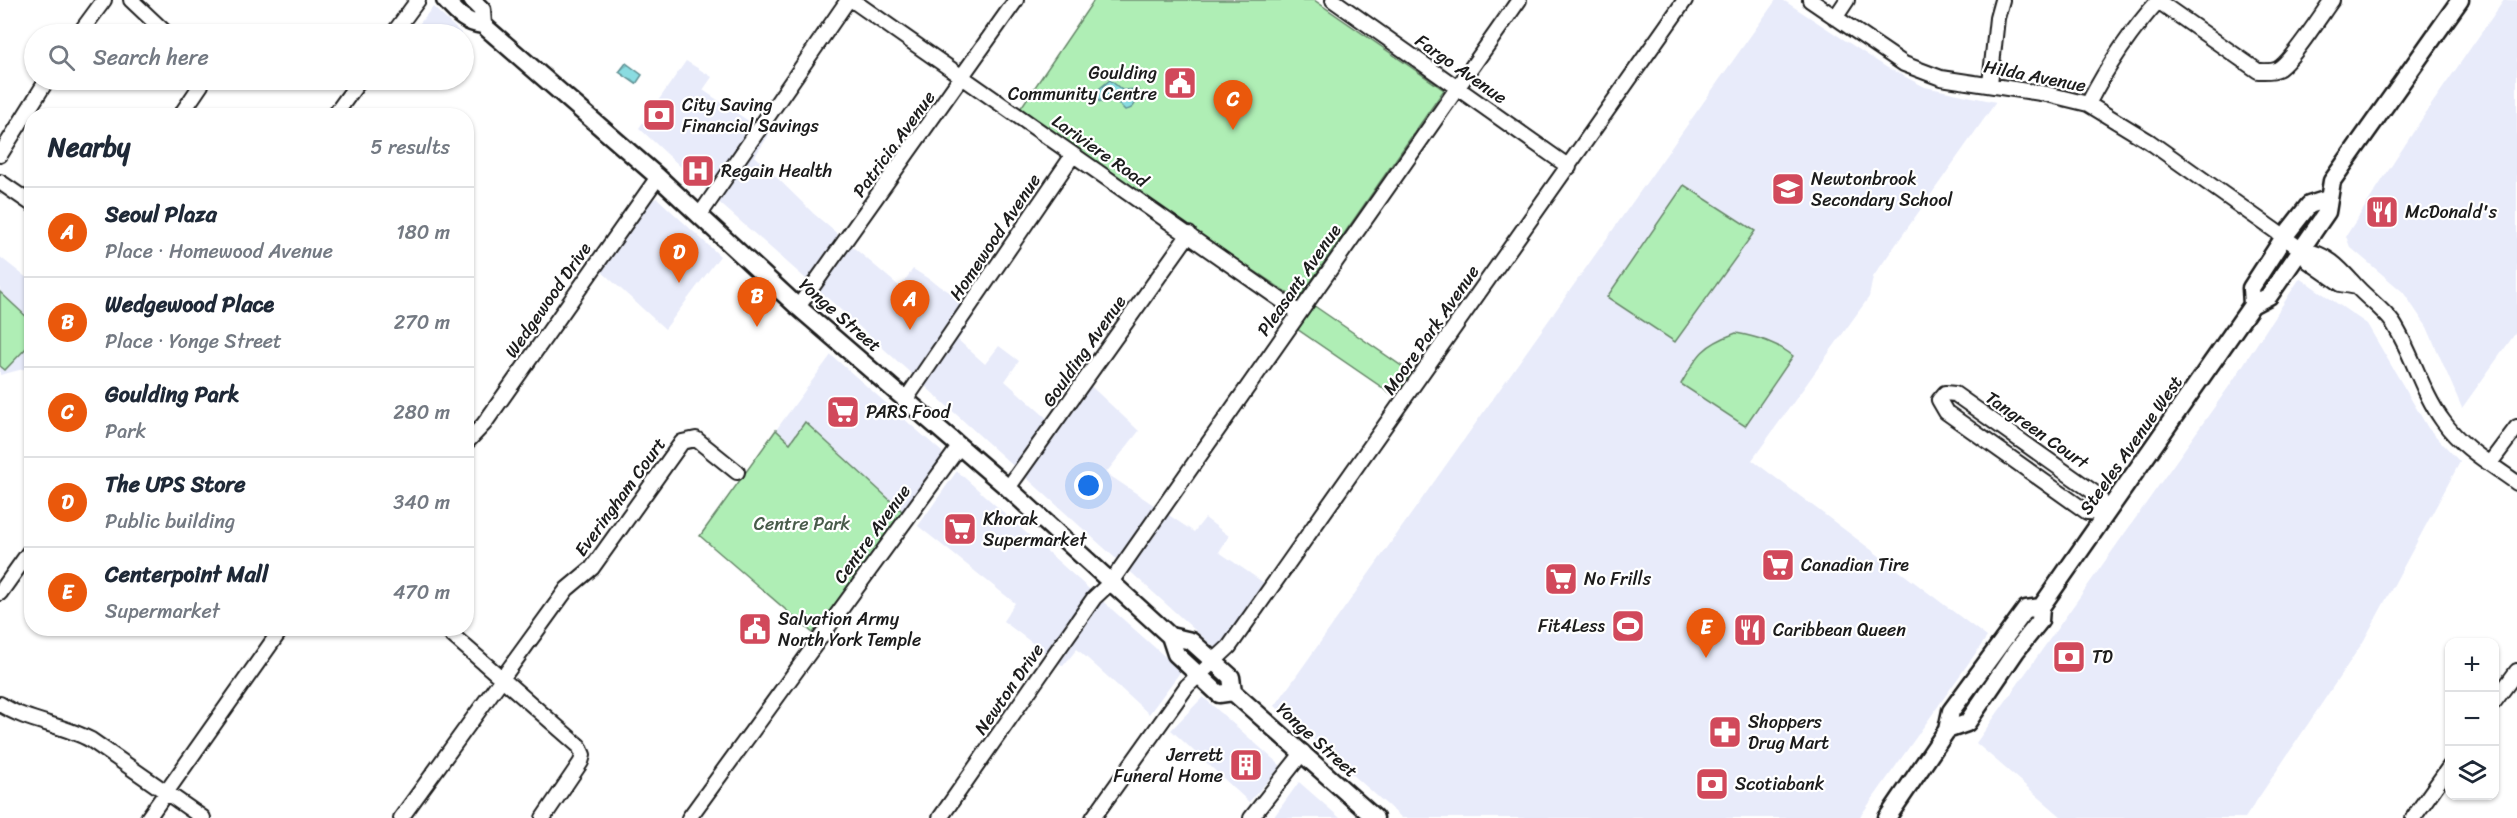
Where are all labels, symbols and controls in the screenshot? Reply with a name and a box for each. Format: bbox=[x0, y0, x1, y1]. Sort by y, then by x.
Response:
search box bbox=[24, 24, 474, 90]
street label: Fargo Avenue bbox=[1408, 25, 1514, 113]
text: Search here bbox=[93, 38, 209, 77]
icon: search bbox=[45, 41, 78, 74]
street label: Hilda Avenue bbox=[1981, 50, 2089, 102]
place label: Goulding Community Centre bbox=[1008, 57, 1157, 110]
public building icon: Goulding Community Centre bbox=[1162, 65, 1198, 101]
pin: C bbox=[1214, 80, 1252, 130]
street label: Patricia Avenue bbox=[844, 84, 944, 204]
place label: City Saving Financial Savings bbox=[682, 89, 820, 142]
bank icon: City Saving Financial Savings bbox=[641, 97, 677, 133]
street label: Lariviere Road bbox=[1045, 106, 1156, 197]
text: Nearby bbox=[48, 124, 130, 170]
text: 5 results bbox=[371, 130, 450, 165]
hospital icon: Regain Health bbox=[680, 153, 716, 189]
place label: Regain Health bbox=[721, 155, 832, 187]
place label: Newtonbrook Secondary School bbox=[1811, 163, 1953, 216]
street label: Homewood Avenue bbox=[940, 167, 1050, 307]
school or university icon: Newtonbrook Secondary School bbox=[1770, 171, 1806, 207]
restaurant icon: McDonald's bbox=[2364, 194, 2400, 230]
text: Seoul Plaza bbox=[105, 195, 217, 234]
place label: McDonald's bbox=[2405, 196, 2498, 228]
text: A bbox=[61, 215, 74, 250]
text: 180 m bbox=[396, 215, 450, 250]
street label: Pleasant Avenue bbox=[1248, 217, 1350, 343]
text: Place · Homewood Avenue bbox=[105, 234, 333, 269]
pin: D bbox=[660, 234, 698, 283]
street label: Wedgewood Drive bbox=[496, 235, 600, 365]
street label: Moore Park Avenue bbox=[1374, 258, 1488, 402]
street label: Yonge Street bbox=[791, 270, 889, 360]
pin: B bbox=[738, 278, 777, 327]
pin: A bbox=[890, 280, 930, 330]
text: Wedgewood Place bbox=[105, 285, 274, 324]
street label: Goulding Avenue bbox=[1033, 288, 1135, 414]
text: B bbox=[61, 305, 74, 340]
text: 270 m bbox=[394, 305, 450, 340]
text: Place · Yonge Street bbox=[105, 324, 282, 359]
street label: Steeles Avenue West bbox=[2071, 369, 2191, 521]
text: Goulding Park bbox=[105, 375, 240, 414]
street label: Tangreen Court bbox=[1978, 382, 2096, 478]
supermarket icon: PARS Food bbox=[825, 394, 861, 430]
text: C bbox=[61, 395, 74, 430]
text: 280 m bbox=[393, 395, 450, 430]
place label: PARS Food bbox=[866, 396, 951, 428]
text: Park bbox=[105, 414, 146, 449]
street label: Everingham Court bbox=[566, 430, 674, 563]
text: The UPS Store bbox=[105, 465, 246, 504]
your location bbox=[1074, 471, 1103, 500]
street label: Centre Avenue bbox=[825, 477, 919, 591]
text: D bbox=[62, 485, 73, 520]
text: 340 m bbox=[393, 485, 450, 520]
place label: Khorak Supermarket bbox=[983, 503, 1087, 556]
text: Public building bbox=[105, 504, 235, 539]
park label: Centre Park bbox=[754, 508, 851, 540]
supermarket icon: Khorak Supermarket bbox=[942, 511, 978, 547]
supermarket icon: Canadian Tire bbox=[1760, 547, 1796, 583]
place label: Canadian Tire bbox=[1801, 549, 1909, 581]
text: Centerpoint Mall bbox=[105, 555, 268, 594]
supermarket icon: No Frills bbox=[1543, 561, 1579, 597]
place label: No Frills bbox=[1584, 563, 1652, 595]
text: E bbox=[62, 575, 73, 610]
text: 470 m bbox=[393, 575, 450, 610]
text: Supermarket bbox=[105, 594, 220, 629]
place label: Salvation Army North York Temple bbox=[778, 603, 921, 656]
sports icon: Fit4Less bbox=[1610, 608, 1646, 644]
pin: E bbox=[1686, 608, 1726, 658]
place label: Fit4Less bbox=[1538, 610, 1606, 642]
public building icon: Salvation Army North York Temple bbox=[737, 611, 773, 647]
restaurant icon: Caribbean Queen bbox=[1732, 612, 1768, 648]
place label: Caribbean Queen bbox=[1773, 614, 1906, 646]
street label: Newton Drive bbox=[965, 636, 1053, 742]
map controls bbox=[2445, 638, 2499, 800]
button: + bbox=[2445, 638, 2499, 692]
bank icon: TD bbox=[2051, 639, 2087, 675]
place label: TD bbox=[2092, 641, 2113, 673]
button: − bbox=[2445, 692, 2499, 746]
street label: Yonge Street bbox=[1269, 694, 1366, 786]
place label: Shoppers Drug Mart bbox=[1748, 706, 1829, 759]
pharmacy icon: Shoppers Drug Mart bbox=[1707, 714, 1743, 750]
place label: Jerrett Funeral Home bbox=[1113, 739, 1223, 792]
button: layers bbox=[2445, 746, 2499, 800]
building icon: Jerrett Funeral Home bbox=[1228, 747, 1264, 783]
bank icon: Scotiabank bbox=[1694, 766, 1730, 802]
place label: Scotiabank bbox=[1735, 768, 1825, 800]

